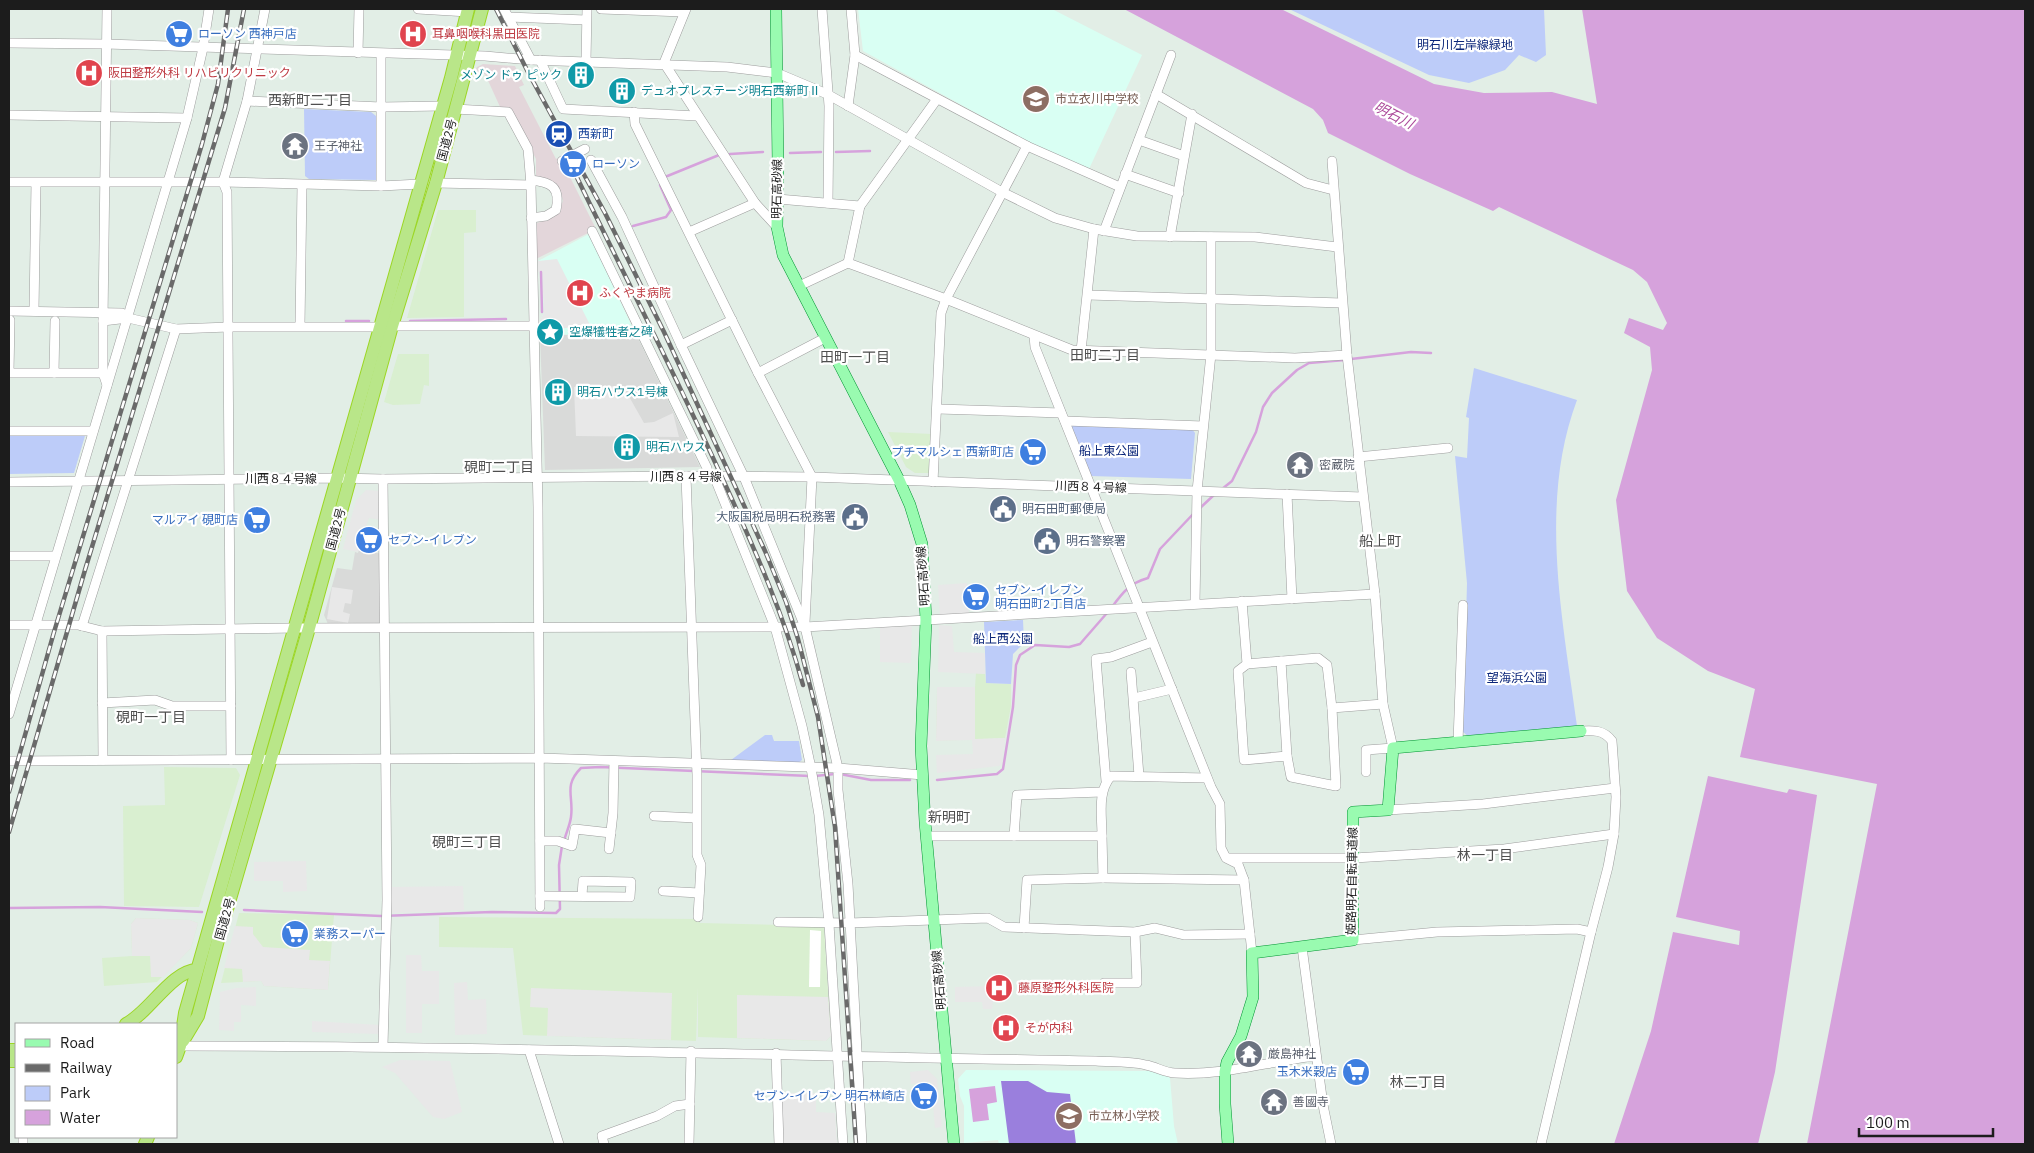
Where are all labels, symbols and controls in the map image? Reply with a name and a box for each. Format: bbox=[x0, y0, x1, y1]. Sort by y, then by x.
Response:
supermarket icon: ローソン 西神戸店 bbox=[164, 19, 194, 49]
hospital icon: 耳鼻咽喉科黒田医院 bbox=[398, 19, 428, 49]
place label: ローソン 西神戸店 bbox=[198, 26, 297, 41]
place label: 耳鼻咽喉科黒田医院 bbox=[432, 26, 540, 41]
park label: 明石川左岸線緑地 bbox=[1417, 37, 1513, 52]
hospital icon: 阪田整形外科 リハビリクリニック bbox=[74, 58, 104, 88]
building icon: メゾン ドゥ ピック bbox=[566, 60, 596, 90]
place label: 阪田整形外科 リハビリクリニック bbox=[108, 65, 291, 80]
place label: メゾン ドゥ ピック bbox=[460, 67, 562, 82]
building icon: デュオプレステージ明石西新町Ⅱ bbox=[607, 76, 637, 106]
place label: デュオプレステージ明石西新町Ⅱ bbox=[641, 83, 821, 98]
school or university icon: 市立衣川中学校 bbox=[1021, 84, 1051, 114]
district label: 西新町二丁目 bbox=[268, 91, 352, 109]
place label: 市立衣川中学校 bbox=[1055, 91, 1139, 106]
water label: 明石川 bbox=[1371, 97, 1419, 133]
street label: 国道2号 bbox=[434, 117, 459, 163]
station icon: 西新町 bbox=[544, 119, 574, 149]
place label: 西新町 bbox=[578, 126, 614, 141]
temple icon: 王子神社 bbox=[280, 131, 310, 161]
place label: 王子神社 bbox=[314, 138, 362, 153]
supermarket icon: ローソン bbox=[558, 149, 588, 179]
place label: ローソン bbox=[592, 156, 640, 171]
street label: 明石高砂線 bbox=[768, 159, 785, 219]
hospital icon: ふくやま病院 bbox=[565, 278, 595, 308]
place label: ふくやま病院 bbox=[599, 285, 671, 300]
place icon: 空爆犠牲者之碑 bbox=[535, 317, 565, 347]
place label: 空爆犠牲者之碑 bbox=[569, 324, 653, 339]
district label: 田町二丁目 bbox=[1070, 346, 1140, 364]
district label: 田町一丁目 bbox=[820, 348, 890, 366]
building icon: 明石ハウス1号棟 bbox=[543, 377, 573, 407]
place label: 明石ハウス1号棟 bbox=[577, 384, 668, 399]
building icon: 明石ハウス bbox=[612, 432, 642, 462]
supermarket icon: プチマルシェ 西新町店 bbox=[1018, 437, 1048, 467]
place label: 明石ハウス bbox=[646, 439, 706, 454]
park label: 船上東公園 bbox=[1079, 443, 1139, 458]
place label: プチマルシェ 西新町店 bbox=[891, 444, 1014, 459]
temple icon: 密蔵院 bbox=[1285, 450, 1315, 480]
place label: 密蔵院 bbox=[1319, 457, 1355, 472]
district label: 硯町二丁目 bbox=[464, 458, 534, 476]
street label: 川西８４号線 bbox=[650, 469, 722, 484]
street label: 川西８４号線 bbox=[245, 471, 317, 486]
street label: 川西８４号線 bbox=[1055, 478, 1127, 495]
public building icon: 明石田町郵便局 bbox=[988, 494, 1018, 524]
place label: 明石田町郵便局 bbox=[1022, 501, 1106, 516]
public building icon: 大阪国税局明石税務署 bbox=[840, 502, 870, 532]
supermarket icon: マルアイ 硯町店 bbox=[242, 505, 272, 535]
street label: 国道2号 bbox=[323, 506, 348, 552]
place label: 大阪国税局明石税務署 bbox=[716, 509, 836, 524]
place label: マルアイ 硯町店 bbox=[152, 512, 238, 527]
supermarket icon: セブン-イレブン bbox=[354, 525, 384, 555]
public building icon: 明石警察署 bbox=[1032, 526, 1062, 556]
place label: セブン-イレブン bbox=[388, 532, 477, 547]
district label: 船上町 bbox=[1359, 532, 1401, 550]
place label: 明石警察署 bbox=[1066, 533, 1126, 548]
street label: 明石高砂線 bbox=[913, 546, 932, 606]
supermarket icon: セブン-イレブン 明石田町2丁目店 bbox=[961, 582, 991, 612]
place label: セブン-イレブン 明石田町2丁目店 bbox=[995, 582, 1086, 611]
park label: 船上西公園 bbox=[973, 631, 1033, 646]
park label: 望海浜公園 bbox=[1487, 670, 1547, 685]
district label: 硯町一丁目 bbox=[116, 708, 186, 726]
district label: 新明町 bbox=[928, 808, 970, 826]
street label: 姫路明石自転車道線 bbox=[1343, 827, 1360, 935]
district label: 硯町三丁目 bbox=[432, 833, 502, 851]
district label: 林一丁目 bbox=[1457, 846, 1513, 864]
street label: 国道2号 bbox=[211, 896, 238, 942]
supermarket icon: 業務スーパー bbox=[280, 919, 310, 949]
place label: 業務スーパー bbox=[314, 926, 386, 941]
street label: 明石高砂線 bbox=[928, 949, 949, 1011]
hospital icon: 藤原整形外科医院 bbox=[984, 973, 1014, 1003]
place label: 藤原整形外科医院 bbox=[1018, 980, 1114, 995]
hospital icon: そが内科 bbox=[991, 1013, 1021, 1043]
place label: そが内科 bbox=[1025, 1020, 1073, 1035]
legend bbox=[15, 1023, 178, 1138]
text: Road bbox=[60, 1033, 95, 1052]
temple icon: 厳島神社 bbox=[1234, 1039, 1264, 1069]
place label: 厳島神社 bbox=[1268, 1046, 1316, 1061]
supermarket icon: 玉木米穀店 bbox=[1341, 1057, 1371, 1087]
text: Railway bbox=[60, 1058, 113, 1077]
place label: 玉木米穀店 bbox=[1277, 1064, 1337, 1079]
district label: 林二丁目 bbox=[1390, 1073, 1446, 1091]
supermarket icon: セブン-イレブン 明石林崎店 bbox=[909, 1081, 939, 1111]
text: Park bbox=[60, 1083, 90, 1102]
temple icon: 善國寺 bbox=[1259, 1087, 1289, 1117]
place label: セブン-イレブン 明石林崎店 bbox=[753, 1088, 905, 1103]
place label: 善國寺 bbox=[1293, 1094, 1329, 1109]
school or university icon: 市立林小学校 bbox=[1054, 1101, 1084, 1131]
scale bar bbox=[1859, 1106, 1993, 1138]
text: Water bbox=[60, 1108, 101, 1127]
place label: 市立林小学校 bbox=[1088, 1108, 1160, 1123]
text: 100 m bbox=[1866, 1113, 1910, 1132]

